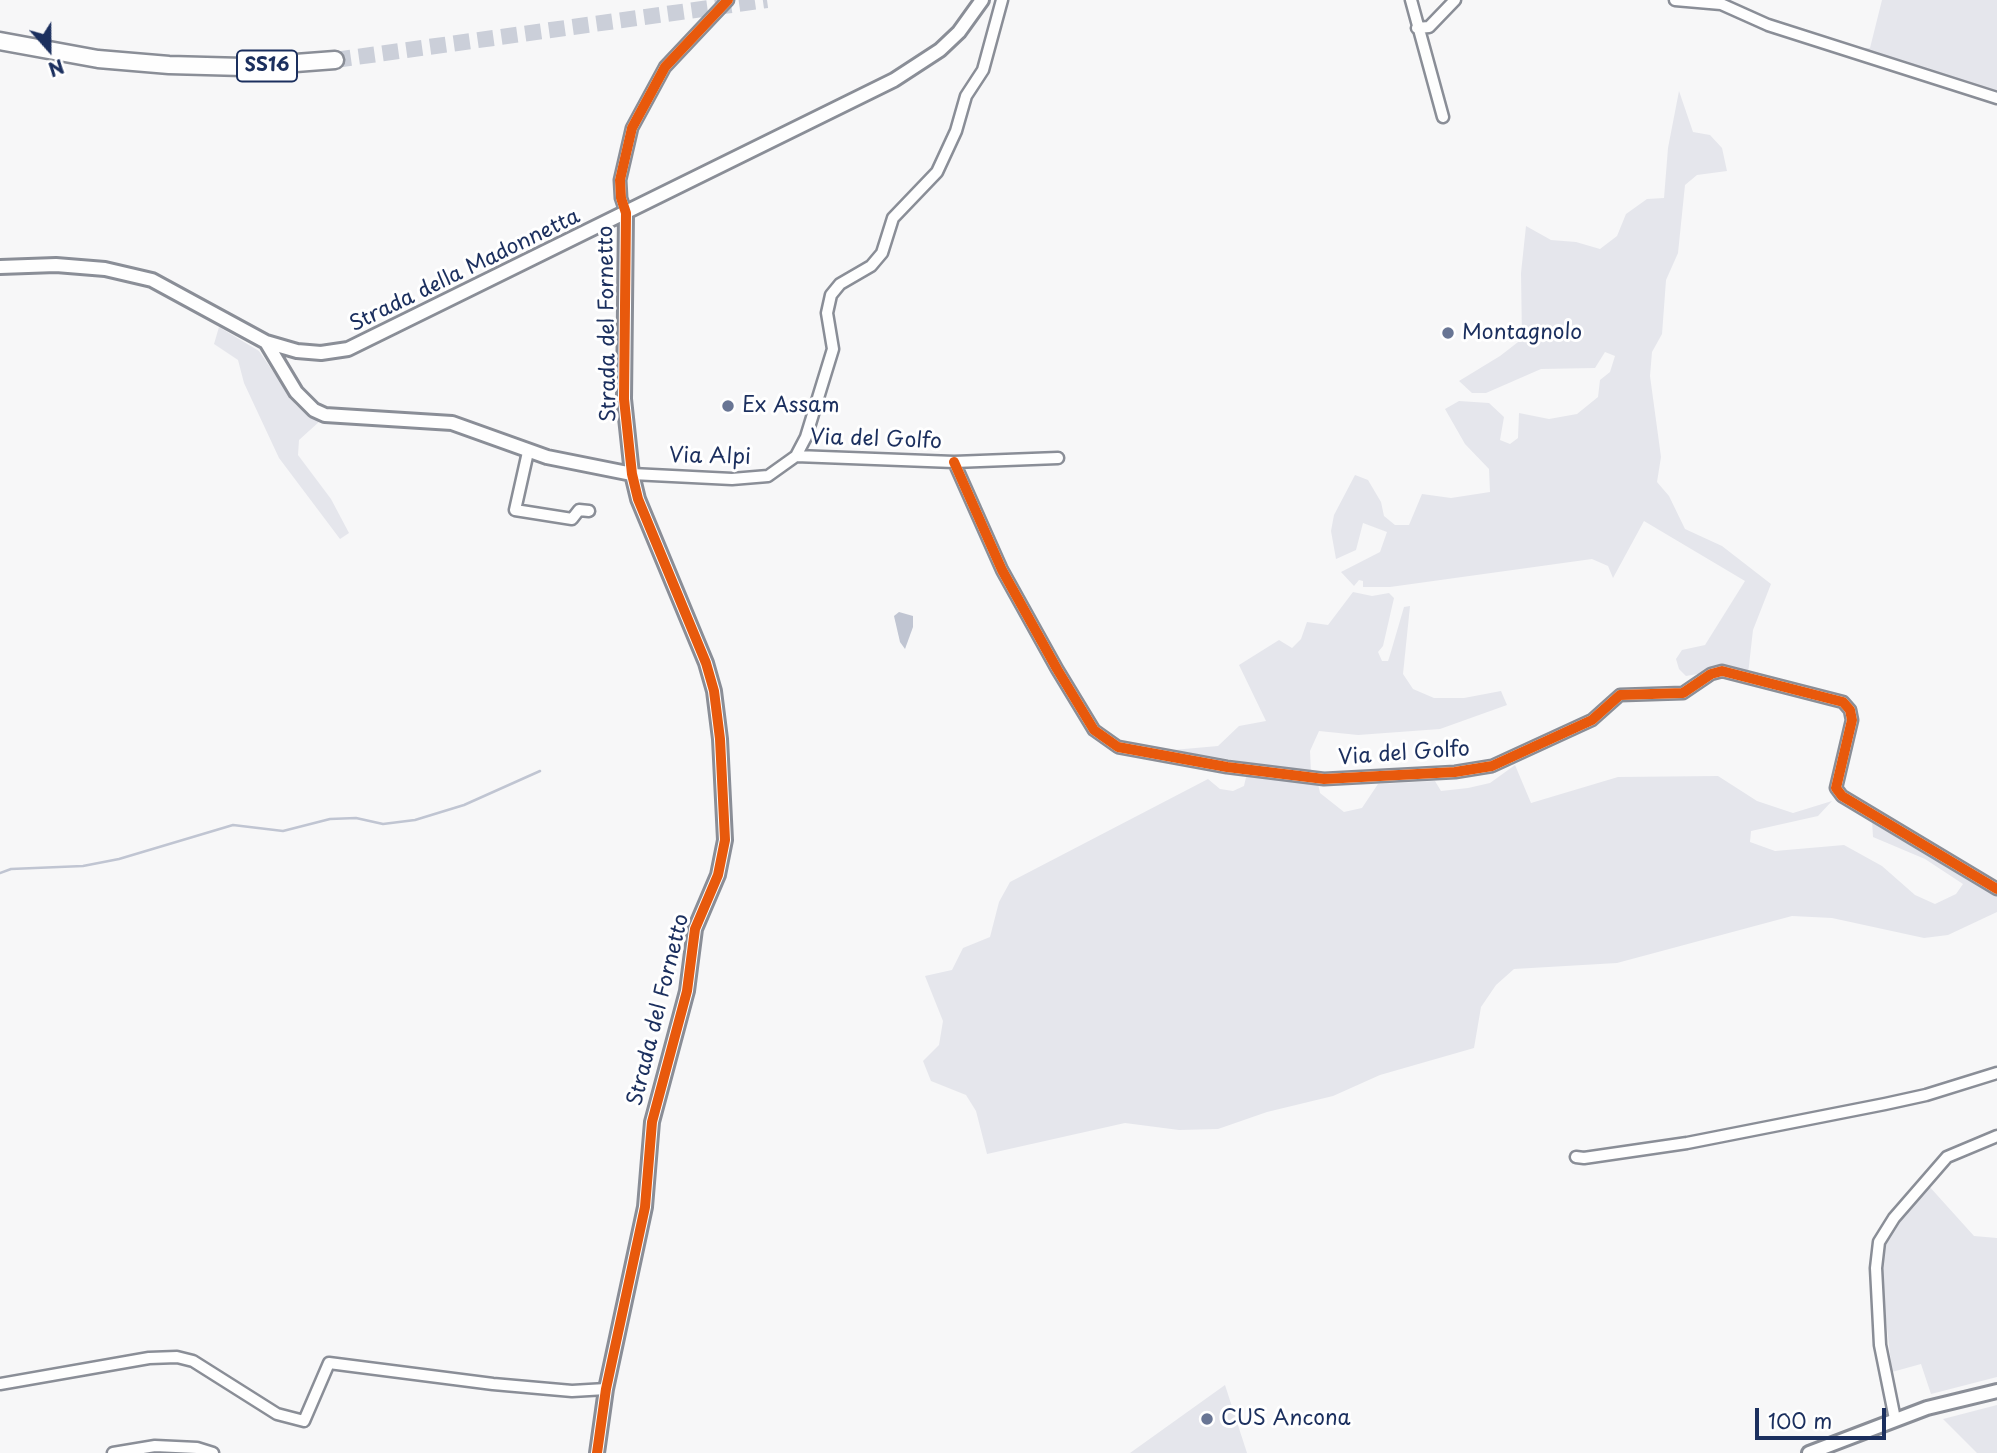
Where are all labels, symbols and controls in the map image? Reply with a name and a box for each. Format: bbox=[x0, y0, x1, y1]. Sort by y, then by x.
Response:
north arrow bbox=[14, 14, 84, 84]
road number: SS16 bbox=[237, 50, 297, 82]
text: N bbox=[44, 53, 69, 84]
street label: Strada della Madonnetta bbox=[346, 204, 584, 338]
street label: Strada del Fornetto bbox=[594, 225, 622, 423]
place label: Montagnolo bbox=[1462, 320, 1582, 346]
marker: Montagnolo bbox=[1440, 325, 1456, 341]
place label: Ex Assam bbox=[742, 393, 840, 419]
marker: Ex Assam bbox=[720, 398, 736, 414]
street label: Via del Golfo bbox=[810, 425, 942, 455]
street label: Via Alpi bbox=[669, 444, 751, 470]
street label: Via del Golfo bbox=[1337, 737, 1471, 771]
street label: Strada del Fornetto bbox=[623, 911, 695, 1109]
scale bar bbox=[1759, 1394, 1890, 1438]
text: 100 m bbox=[1768, 1404, 1832, 1436]
place label: CUS Ancona bbox=[1221, 1406, 1351, 1432]
marker: CUS Ancona bbox=[1199, 1411, 1215, 1427]

